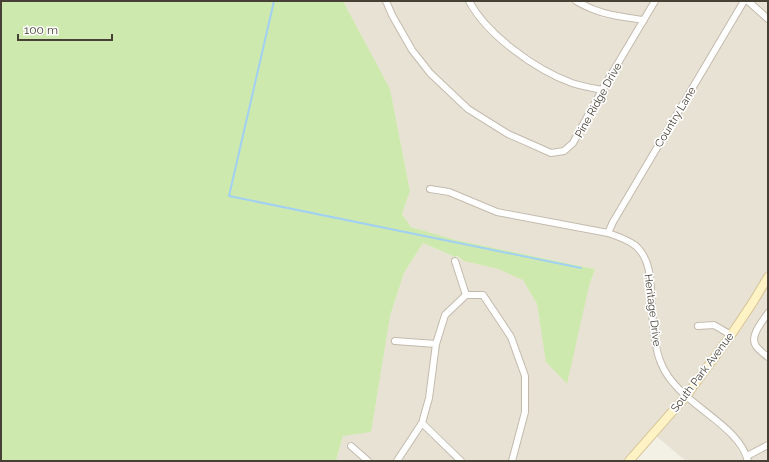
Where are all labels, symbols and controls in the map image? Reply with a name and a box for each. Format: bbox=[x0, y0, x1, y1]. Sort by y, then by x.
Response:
scale bar bbox=[18, 16, 112, 42]
text: 100 m bbox=[24, 23, 58, 37]
street label: Pine Ridge Drive bbox=[572, 60, 625, 140]
street label: Country Lane bbox=[652, 84, 699, 150]
street label: Heritage Drive bbox=[642, 273, 663, 347]
street label: South Park Avenue bbox=[668, 330, 737, 415]

